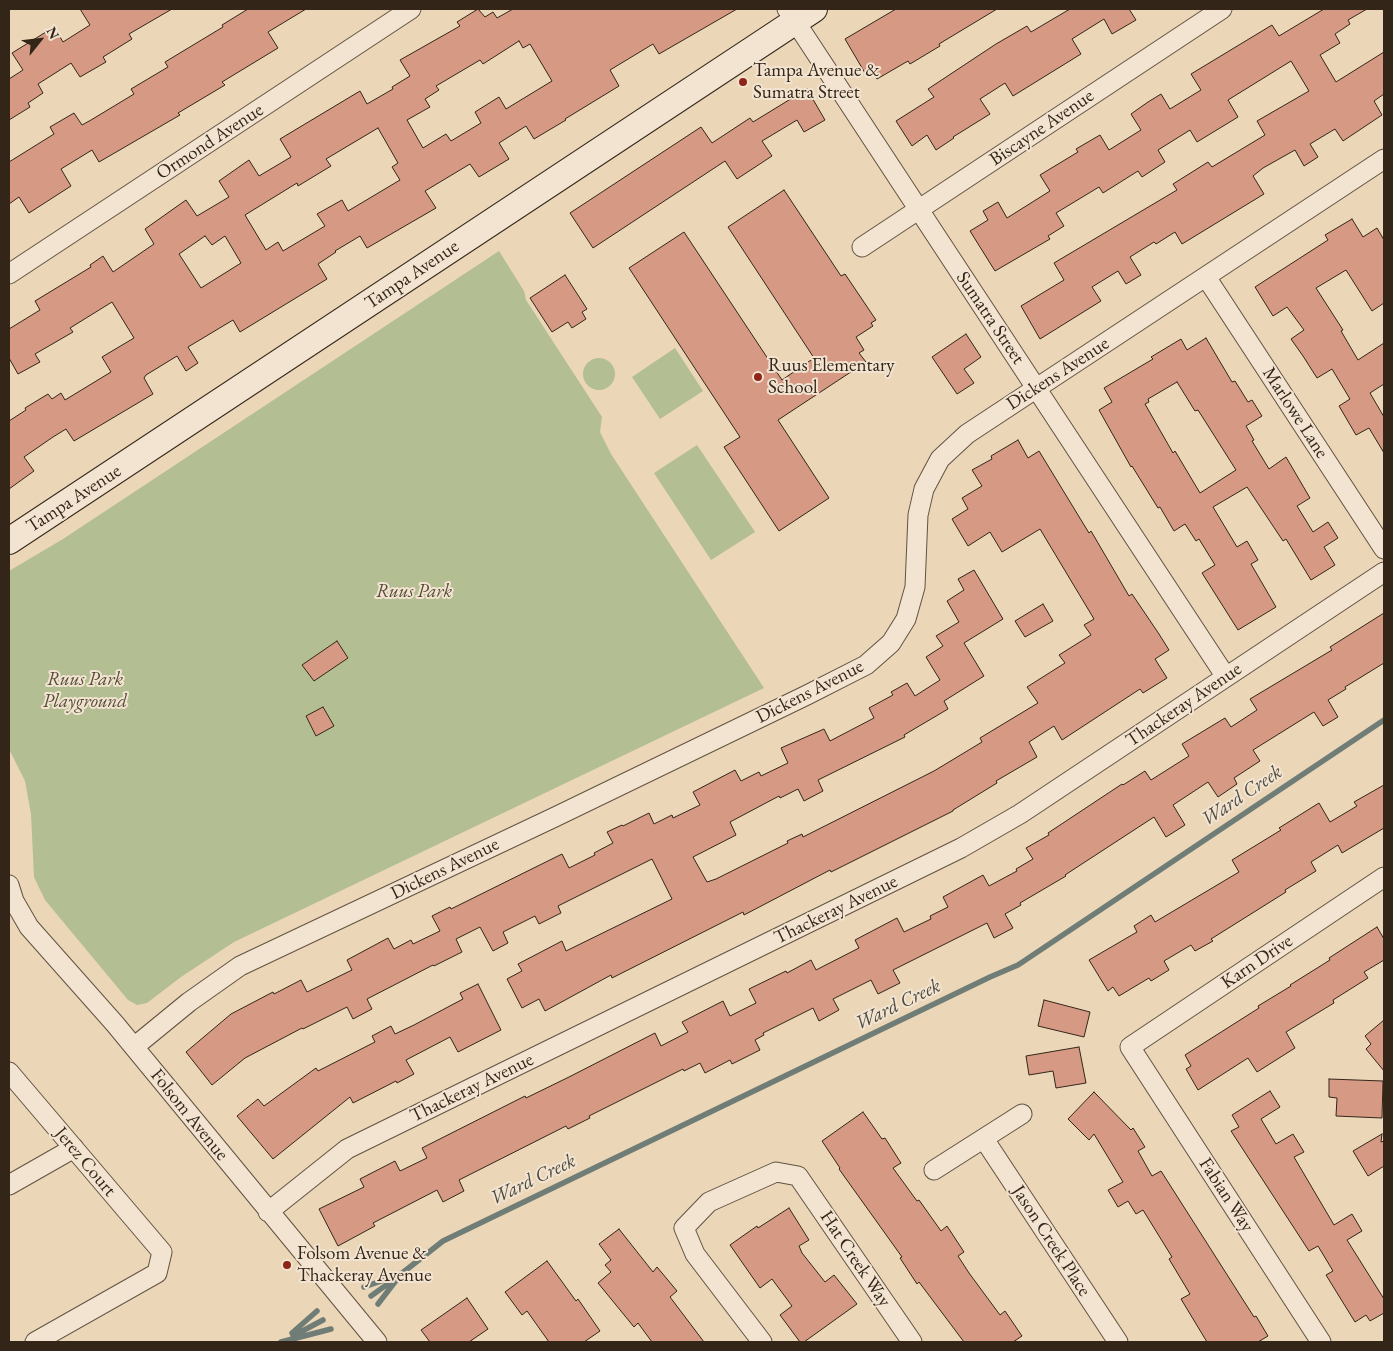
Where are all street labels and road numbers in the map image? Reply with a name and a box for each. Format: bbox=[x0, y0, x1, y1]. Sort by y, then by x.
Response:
street label: Biscayne Avenue bbox=[986, 85, 1098, 171]
street label: Ormond Avenue bbox=[152, 99, 268, 185]
street label: Tampa Avenue bbox=[361, 235, 463, 315]
street label: Sumatra Street bbox=[951, 267, 1029, 369]
street label: Dickens Avenue bbox=[1003, 332, 1113, 416]
street label: Marlowe Lane bbox=[1257, 363, 1333, 463]
street label: Tampa Avenue bbox=[22, 460, 126, 538]
street label: Dickens Avenue bbox=[752, 655, 868, 729]
street label: Thackeray Avenue bbox=[1122, 658, 1246, 752]
street label: Dickens Avenue bbox=[387, 833, 503, 905]
street label: Thackeray Avenue bbox=[771, 870, 901, 950]
street label: Karn Drive bbox=[1217, 930, 1297, 994]
street label: Thackeray Avenue bbox=[407, 1048, 537, 1128]
street label: Folsom Avenue bbox=[145, 1065, 233, 1165]
street label: Jerez Court bbox=[49, 1123, 121, 1201]
street label: Fabian Way bbox=[1194, 1154, 1258, 1236]
street label: Jason Creek Place bbox=[1007, 1181, 1095, 1301]
street label: Hat Creek Way bbox=[814, 1207, 896, 1311]

